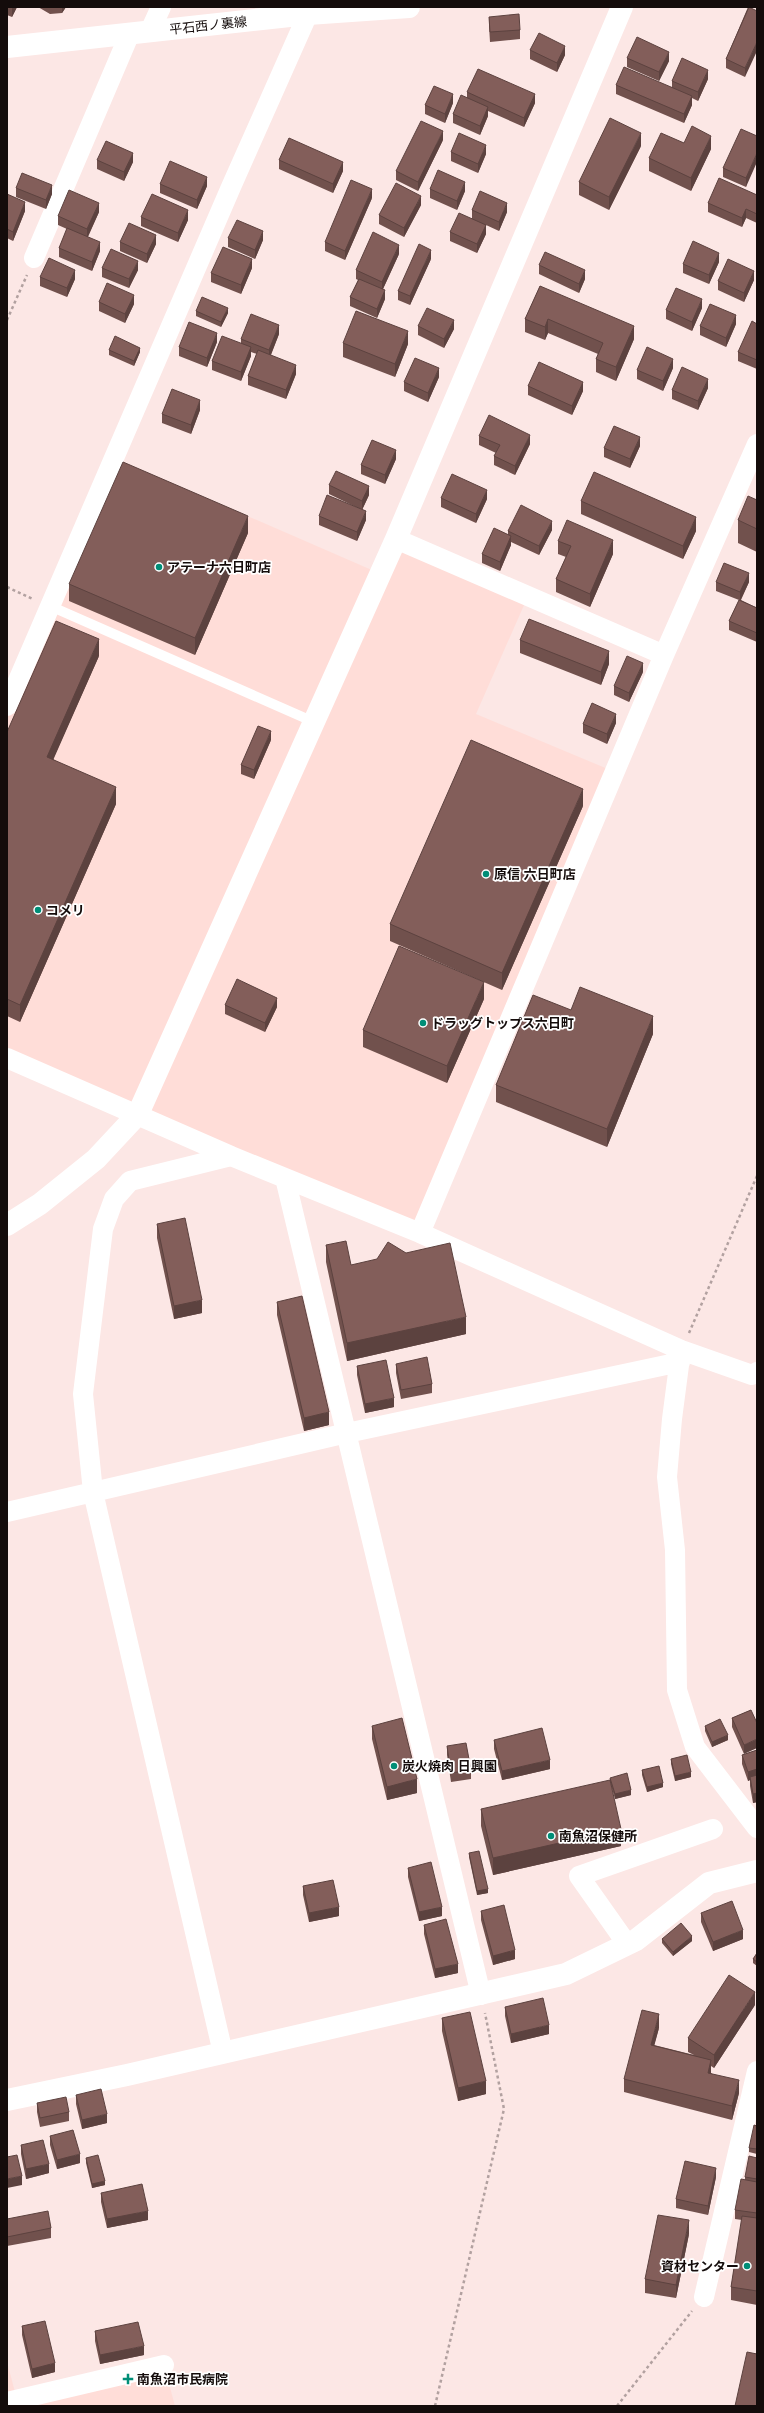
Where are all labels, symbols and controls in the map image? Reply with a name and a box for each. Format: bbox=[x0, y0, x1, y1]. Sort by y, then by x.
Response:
street label: 平石西ノ裏線 bbox=[168, 13, 248, 37]
place label: アテーナ六日町店 bbox=[167, 559, 271, 575]
marker: アテーナ六日町店 bbox=[154, 562, 164, 572]
place label: 原信 六日町店 bbox=[494, 866, 576, 882]
marker: 原信 六日町店 bbox=[481, 869, 491, 879]
place label: コメリ bbox=[46, 902, 85, 918]
marker: コメリ bbox=[33, 905, 43, 915]
place label: ドラッグトップス六日町 bbox=[431, 1015, 574, 1031]
marker: ドラッグトップス六日町 bbox=[418, 1018, 428, 1028]
place label: 炭火焼肉 日興園 bbox=[402, 1758, 497, 1774]
marker: 炭火焼肉 日興園 bbox=[389, 1761, 399, 1771]
place label: 南魚沼保健所 bbox=[559, 1828, 637, 1844]
marker: 南魚沼保健所 bbox=[546, 1831, 556, 1841]
place label: 資材センター bbox=[661, 2258, 739, 2274]
marker: 資材センター bbox=[742, 2261, 752, 2271]
place label: 南魚沼市民病院 bbox=[137, 2371, 228, 2387]
marker: 南魚沼市民病院 bbox=[122, 2373, 134, 2385]

